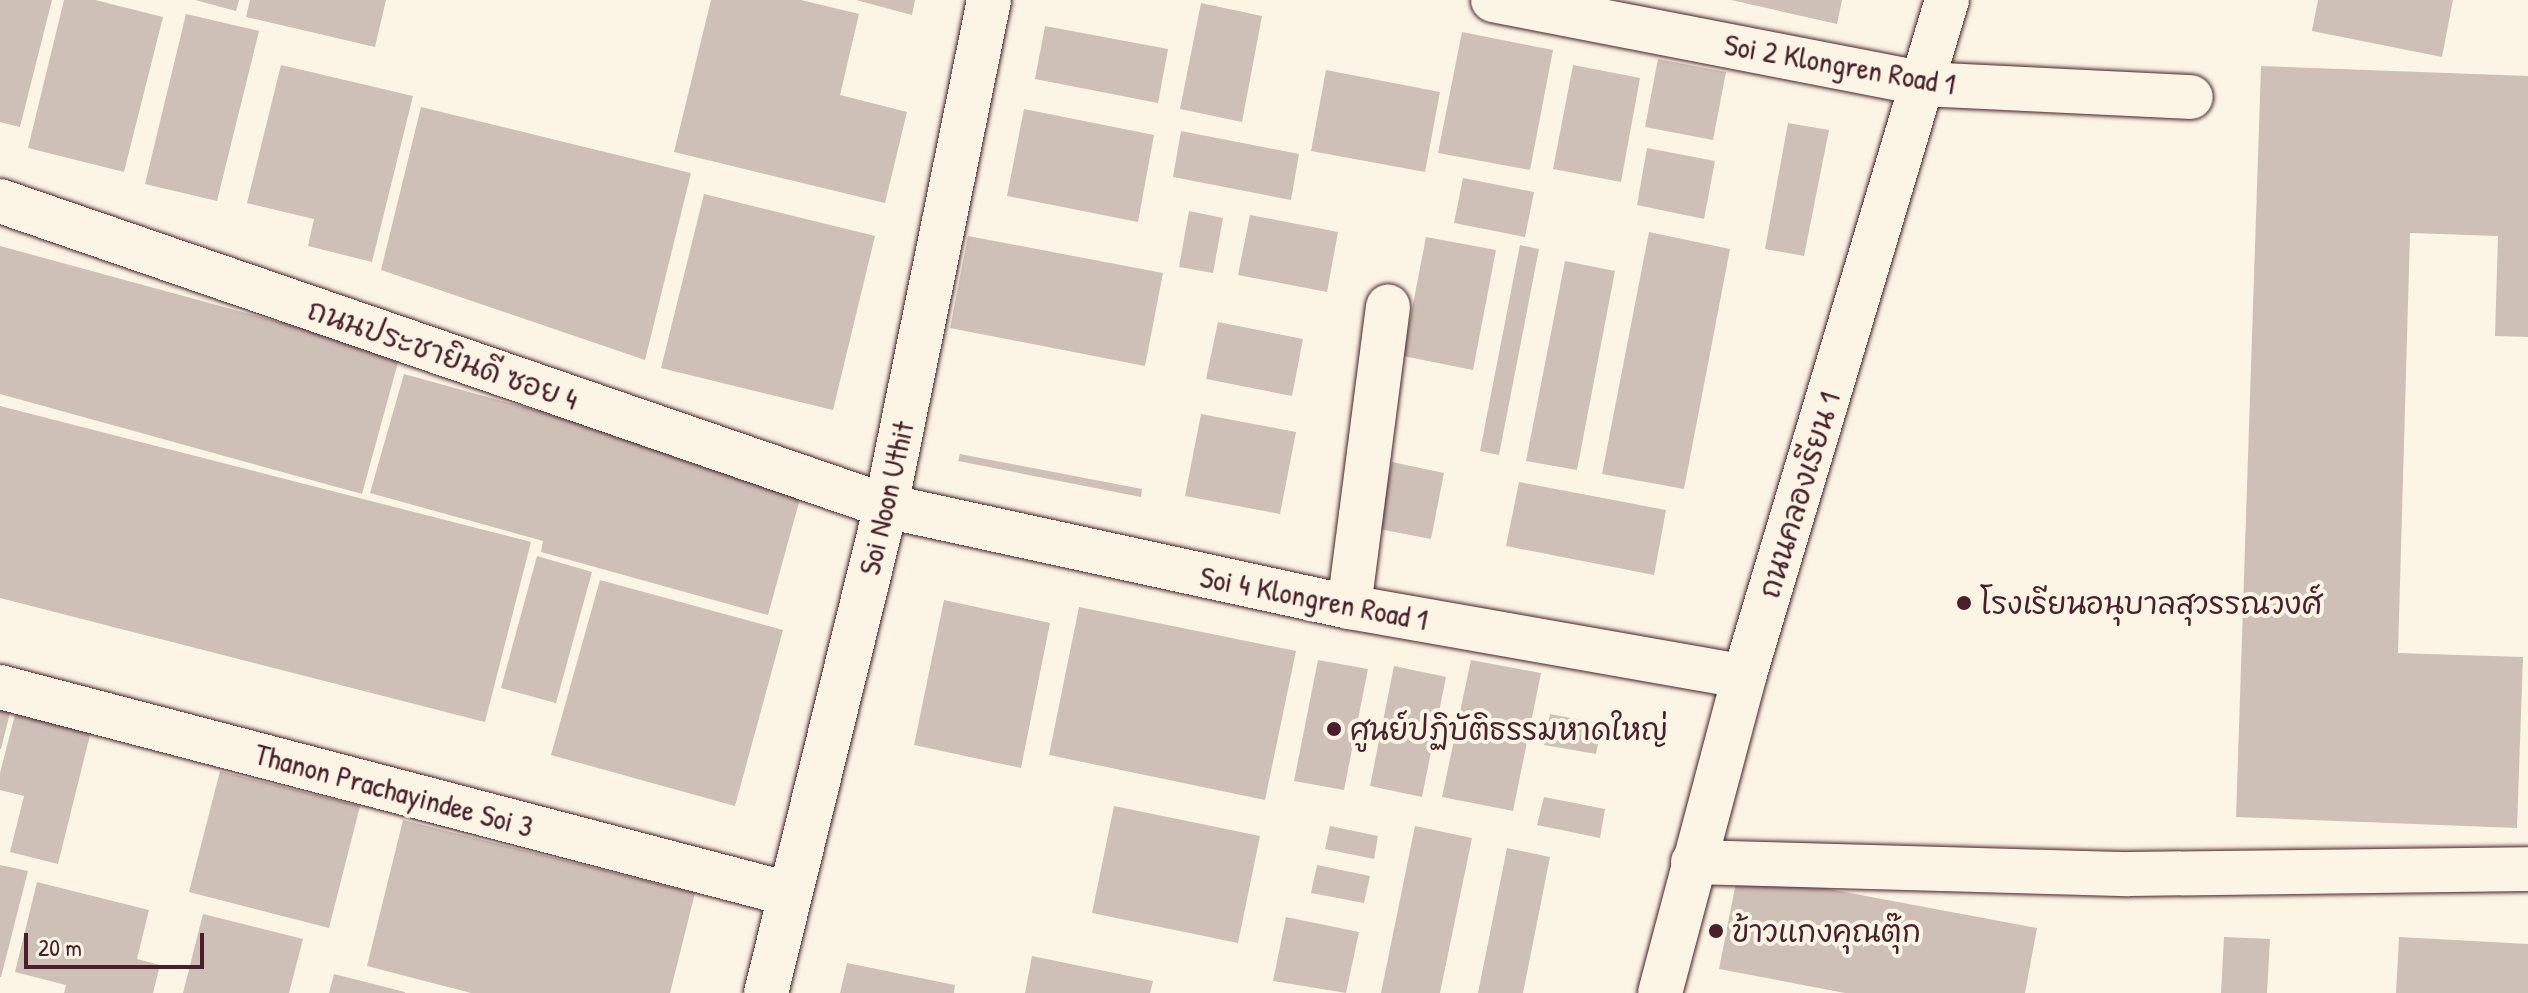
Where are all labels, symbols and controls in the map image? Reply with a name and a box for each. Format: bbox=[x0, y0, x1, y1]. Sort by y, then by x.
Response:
street label: Soi 2 Klongren Road 1 bbox=[1722, 26, 1958, 102]
street label: ถนนประชายินดี ซอย 4 bbox=[303, 291, 583, 417]
street label: ถนนคลองเรียน 1 bbox=[1751, 388, 1847, 602]
street label: Soi Noon Uthit bbox=[851, 418, 921, 578]
street label: Soi 4 Klongren Road 1 bbox=[1197, 558, 1431, 638]
place label: โรงเรียนอนุบาลสุวรรณวงศ์ bbox=[1980, 585, 2322, 621]
marker: โรงเรียนอนุบาลสุวรรณวงศ์ bbox=[1955, 594, 1973, 612]
place label: ศูนย์ปฏิบัติธรรมหาดใหญ่ bbox=[1350, 711, 1668, 747]
marker: ศูนย์ปฏิบัติธรรมหาดใหญ่ bbox=[1325, 720, 1343, 738]
street label: Thanon Prachayindee Soi 3 bbox=[251, 736, 537, 844]
place label: ข้าวแกงคุณตุ๊ก bbox=[1732, 913, 1921, 949]
scale bar bbox=[28, 917, 208, 967]
marker: ข้าวแกงคุณตุ๊ก bbox=[1707, 922, 1725, 940]
text: 20 m bbox=[38, 931, 82, 963]

